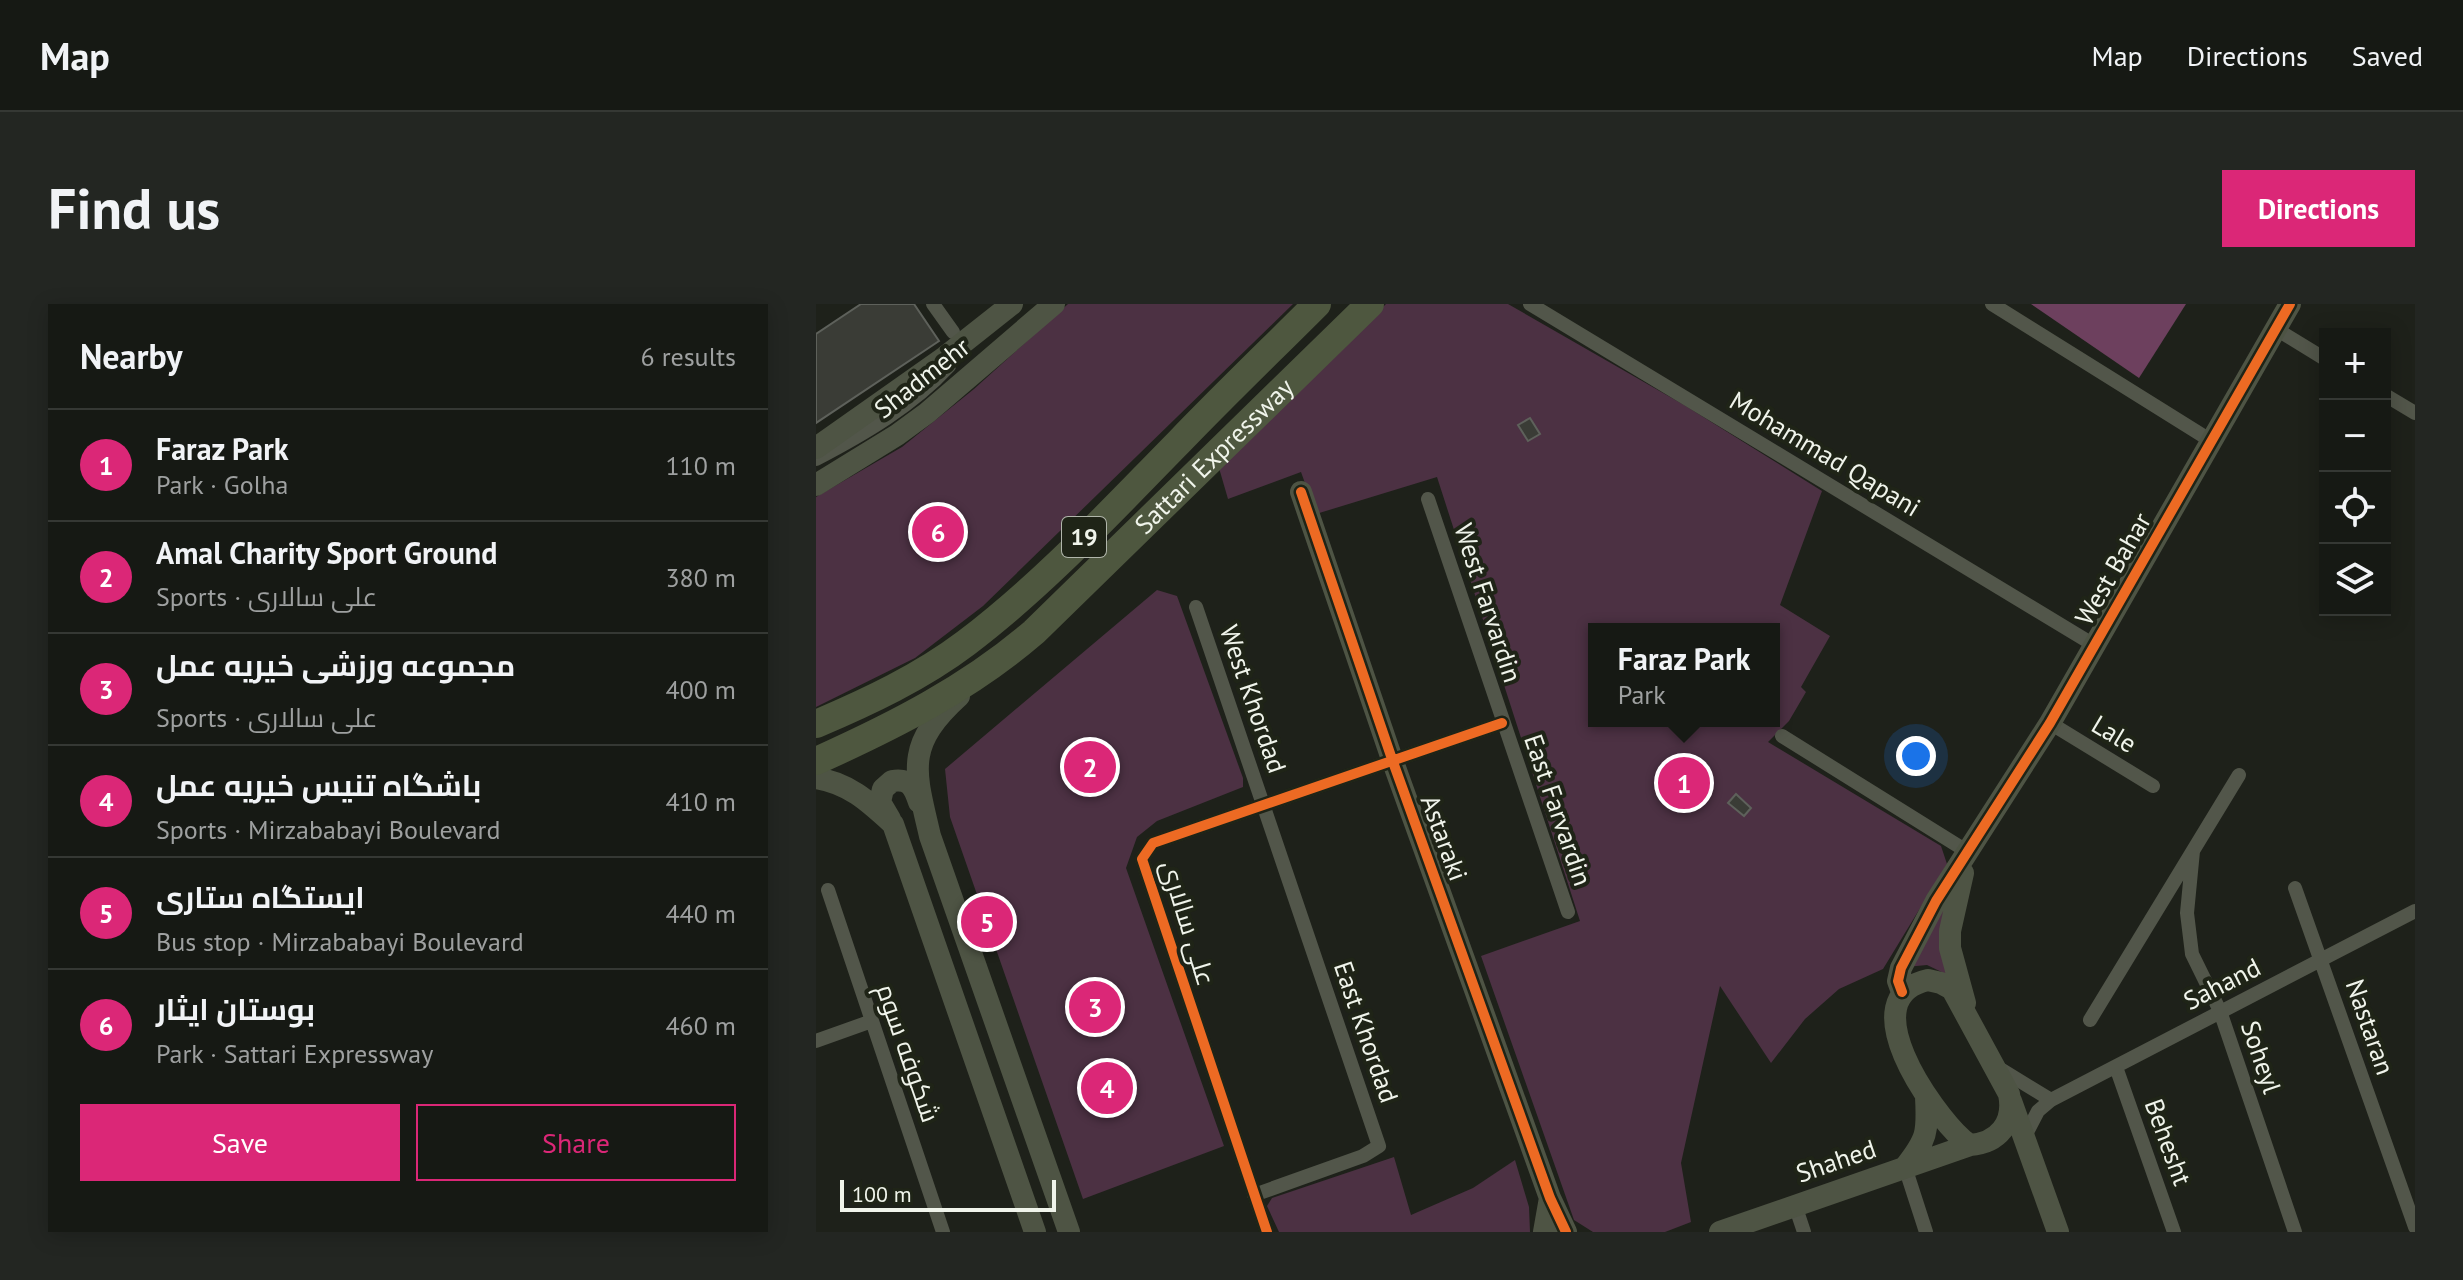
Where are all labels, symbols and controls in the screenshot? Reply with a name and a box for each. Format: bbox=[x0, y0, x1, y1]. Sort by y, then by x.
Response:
text: Map bbox=[40, 31, 110, 80]
text: Map bbox=[2092, 37, 2143, 74]
text: Directions bbox=[2187, 37, 2308, 74]
text: Saved bbox=[2352, 37, 2423, 74]
button: Directions bbox=[2222, 170, 2415, 247]
text: Find us bbox=[48, 172, 220, 244]
map controls bbox=[2319, 328, 2391, 616]
button: + bbox=[2319, 328, 2391, 400]
street label: Shadmehr bbox=[867, 330, 976, 425]
text: Nearby bbox=[80, 334, 182, 378]
text: 6 results bbox=[641, 340, 736, 373]
street label: Sattari Expressway bbox=[1127, 371, 1300, 541]
street label: Mohammad Qapani bbox=[1724, 384, 1927, 523]
button: − bbox=[2319, 400, 2391, 472]
text: Faraz Park bbox=[156, 429, 288, 468]
text: 1 bbox=[99, 449, 113, 482]
text: 110 m bbox=[665, 449, 736, 482]
text: Park · Golha bbox=[156, 468, 288, 501]
button: locate bbox=[2319, 472, 2391, 544]
pin: 6 bbox=[912, 502, 964, 562]
street label: West Bahar bbox=[2067, 507, 2158, 631]
road number: 19 bbox=[1062, 517, 1106, 557]
street label: West Farvardin bbox=[1447, 519, 1530, 686]
text: Amal Charity Sport Ground bbox=[156, 533, 497, 572]
button: layers bbox=[2319, 544, 2391, 616]
text: 2 bbox=[99, 561, 113, 594]
text: 380 m bbox=[665, 561, 736, 594]
text: Sports · علی سالاری bbox=[156, 580, 377, 613]
street label: West Khordad bbox=[1213, 621, 1294, 777]
popup bbox=[1588, 623, 1780, 727]
text: Faraz Park bbox=[1618, 639, 1750, 678]
text: مجموعه ورزشی خیریه عمل bbox=[156, 645, 515, 684]
text: 3 bbox=[99, 673, 113, 706]
text: 400 m bbox=[665, 673, 736, 706]
text: Park bbox=[1618, 678, 1666, 711]
text: Sports · علی سالاری bbox=[156, 701, 377, 734]
street label: Lale bbox=[2086, 707, 2143, 760]
street label: East Farvardin bbox=[1517, 730, 1600, 890]
your location bbox=[1896, 736, 1936, 776]
pin: 2 bbox=[1064, 737, 1116, 797]
pin: 1 bbox=[1658, 753, 1710, 813]
text: باشگاه تنیس خیریه عمل bbox=[156, 765, 481, 804]
text: 4 bbox=[99, 785, 113, 818]
text: 410 m bbox=[665, 785, 736, 818]
street label: Astaraki bbox=[1414, 790, 1475, 885]
text: Sports · Mirzababayi Boulevard bbox=[156, 813, 500, 846]
street label: علی سالاری bbox=[1154, 856, 1223, 990]
text: ایستگاه ستاری bbox=[156, 877, 365, 916]
pin: 5 bbox=[961, 892, 1013, 952]
text: 5 bbox=[99, 897, 113, 930]
text: 440 m bbox=[665, 897, 736, 930]
text: Bus stop · Mirzababayi Boulevard bbox=[156, 925, 524, 958]
street label: Sahand bbox=[2178, 950, 2266, 1017]
street label: East Khordad bbox=[1327, 957, 1406, 1107]
street label: Nastaran bbox=[2339, 975, 2402, 1079]
pin: 3 bbox=[1069, 977, 1121, 1037]
street label: شکوفه سوم bbox=[868, 979, 948, 1127]
text: بوستان ایثار bbox=[156, 989, 315, 1028]
text: 6 bbox=[99, 1009, 113, 1042]
text: 460 m bbox=[665, 1009, 736, 1042]
street label: Soheyl bbox=[2234, 1016, 2289, 1098]
text: Park · Sattari Expressway bbox=[156, 1037, 433, 1070]
pin: 4 bbox=[1081, 1058, 1133, 1118]
street label: Behesht bbox=[2138, 1094, 2199, 1190]
button: Save bbox=[80, 1104, 400, 1181]
button: Share bbox=[416, 1104, 736, 1181]
street label: Shahed bbox=[1792, 1132, 1880, 1190]
scale bar bbox=[840, 1176, 1056, 1212]
text: 100 m bbox=[852, 1180, 912, 1208]

